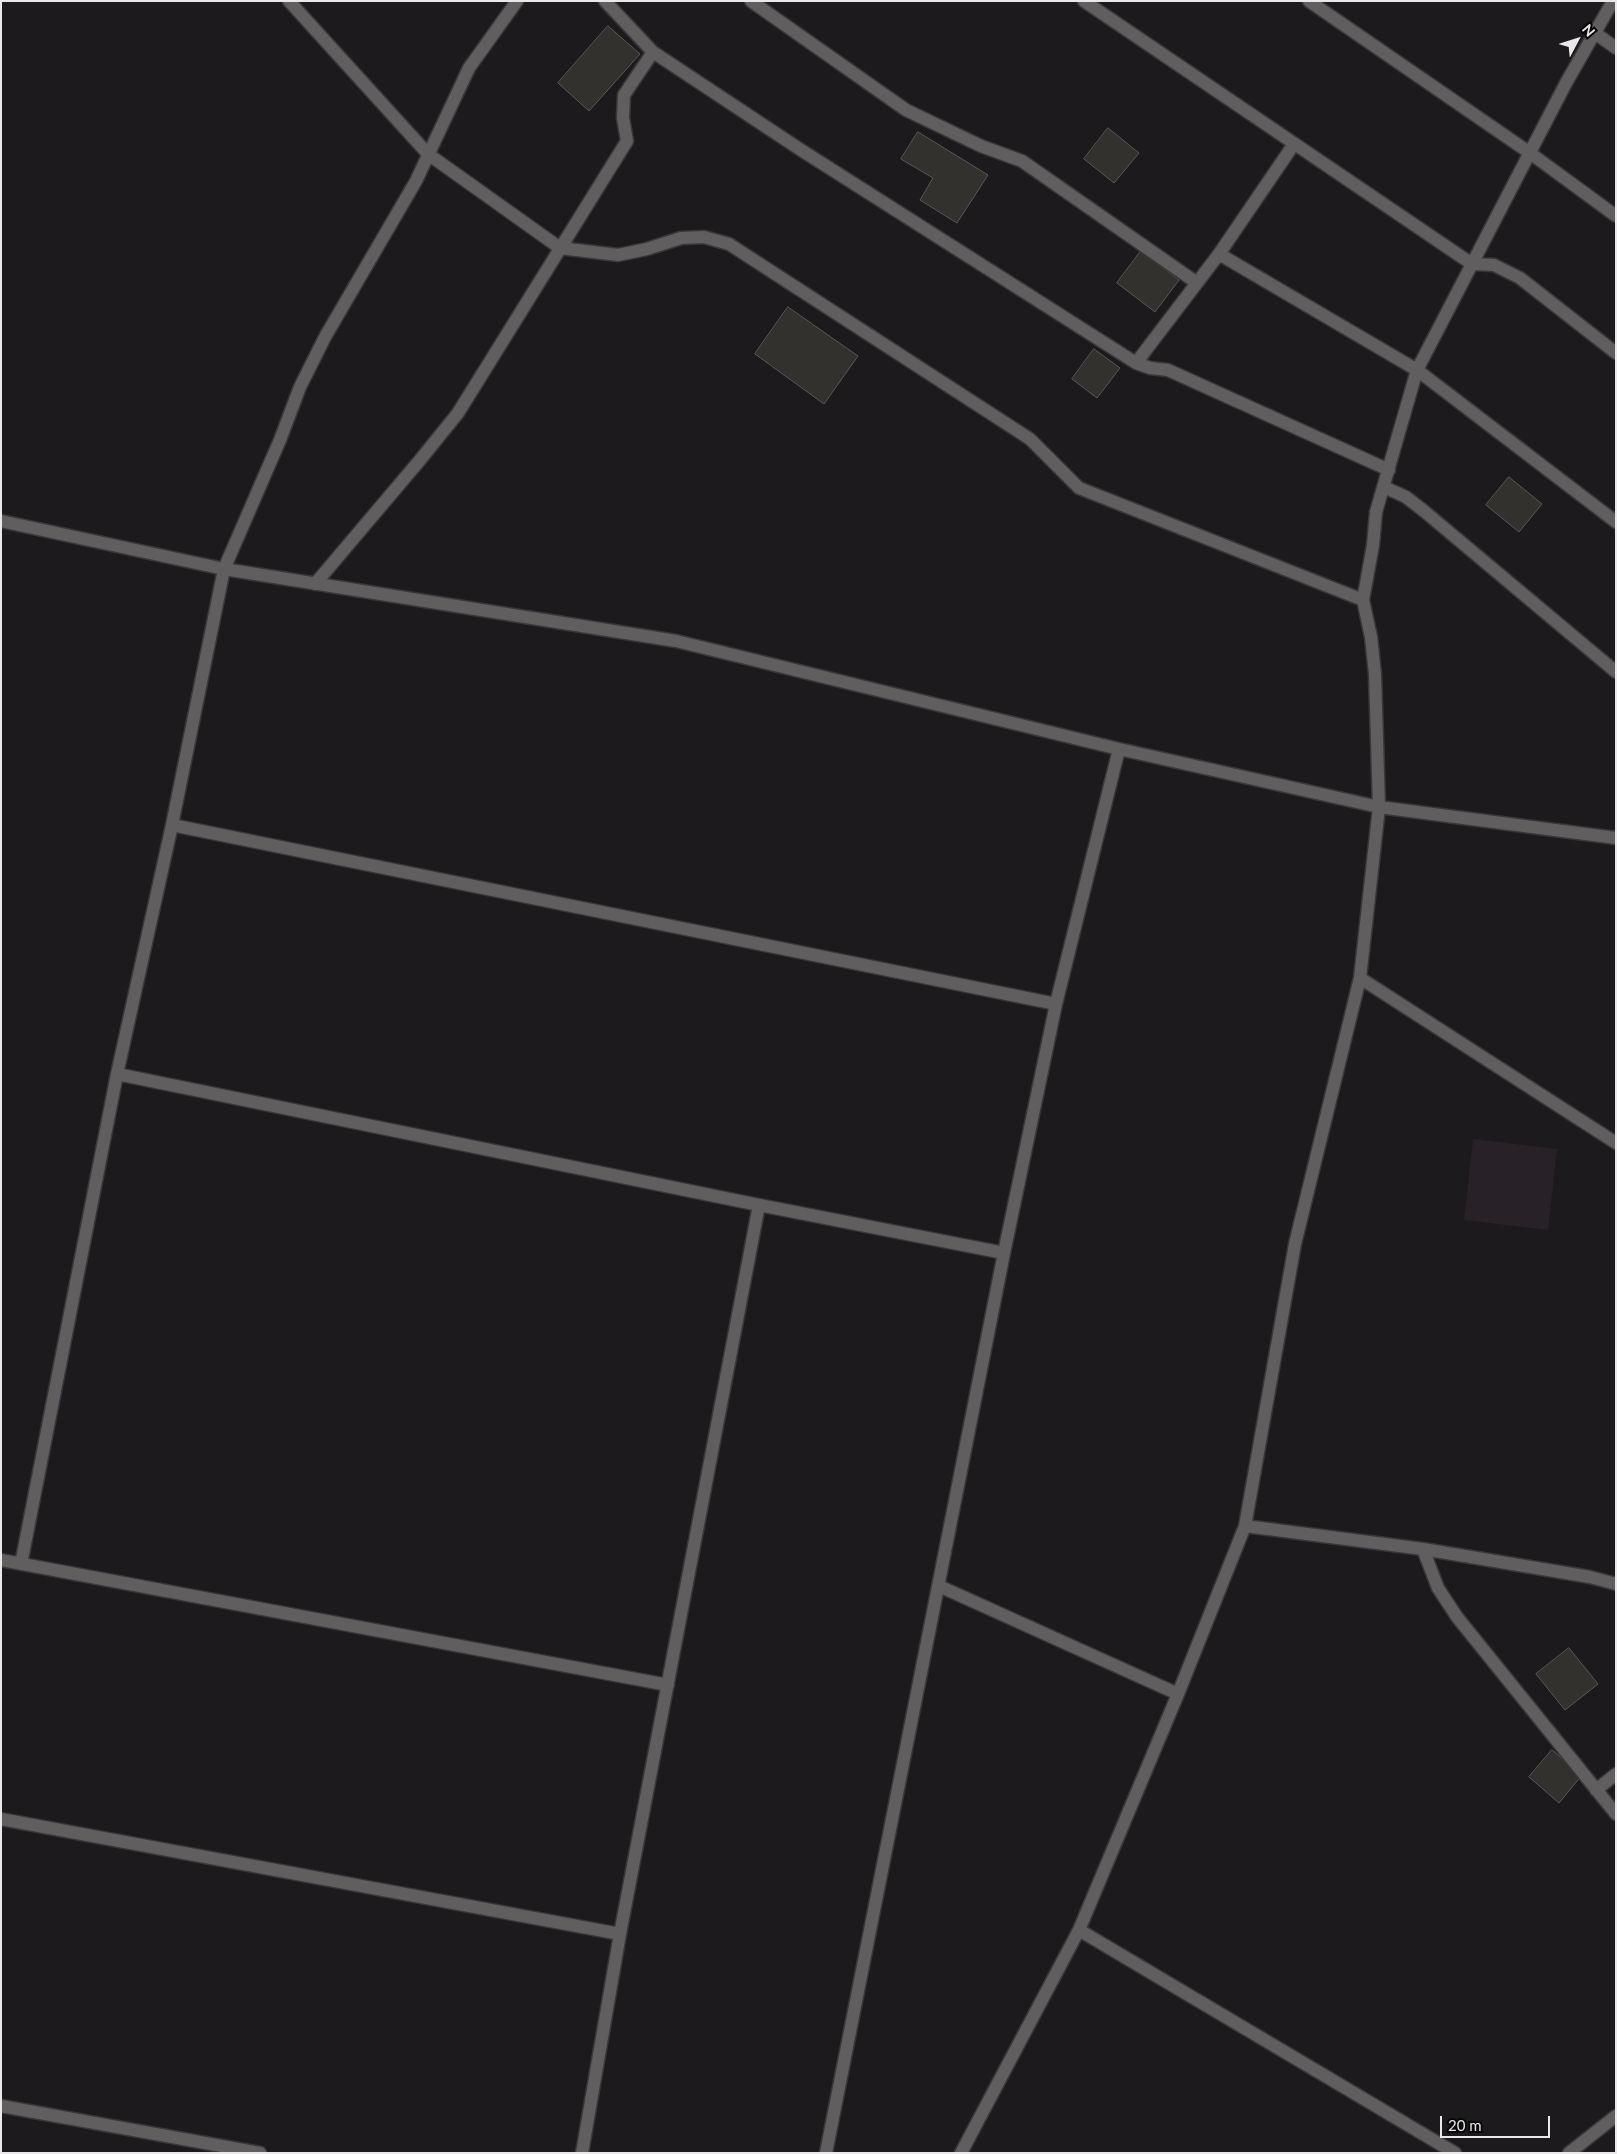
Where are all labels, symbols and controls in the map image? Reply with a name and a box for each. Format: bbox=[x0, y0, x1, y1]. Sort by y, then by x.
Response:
north arrow bbox=[1552, 15, 1602, 65]
text: N bbox=[1579, 20, 1599, 40]
scale bar bbox=[1442, 2106, 1552, 2138]
text: 20 m bbox=[1448, 2116, 1482, 2134]

